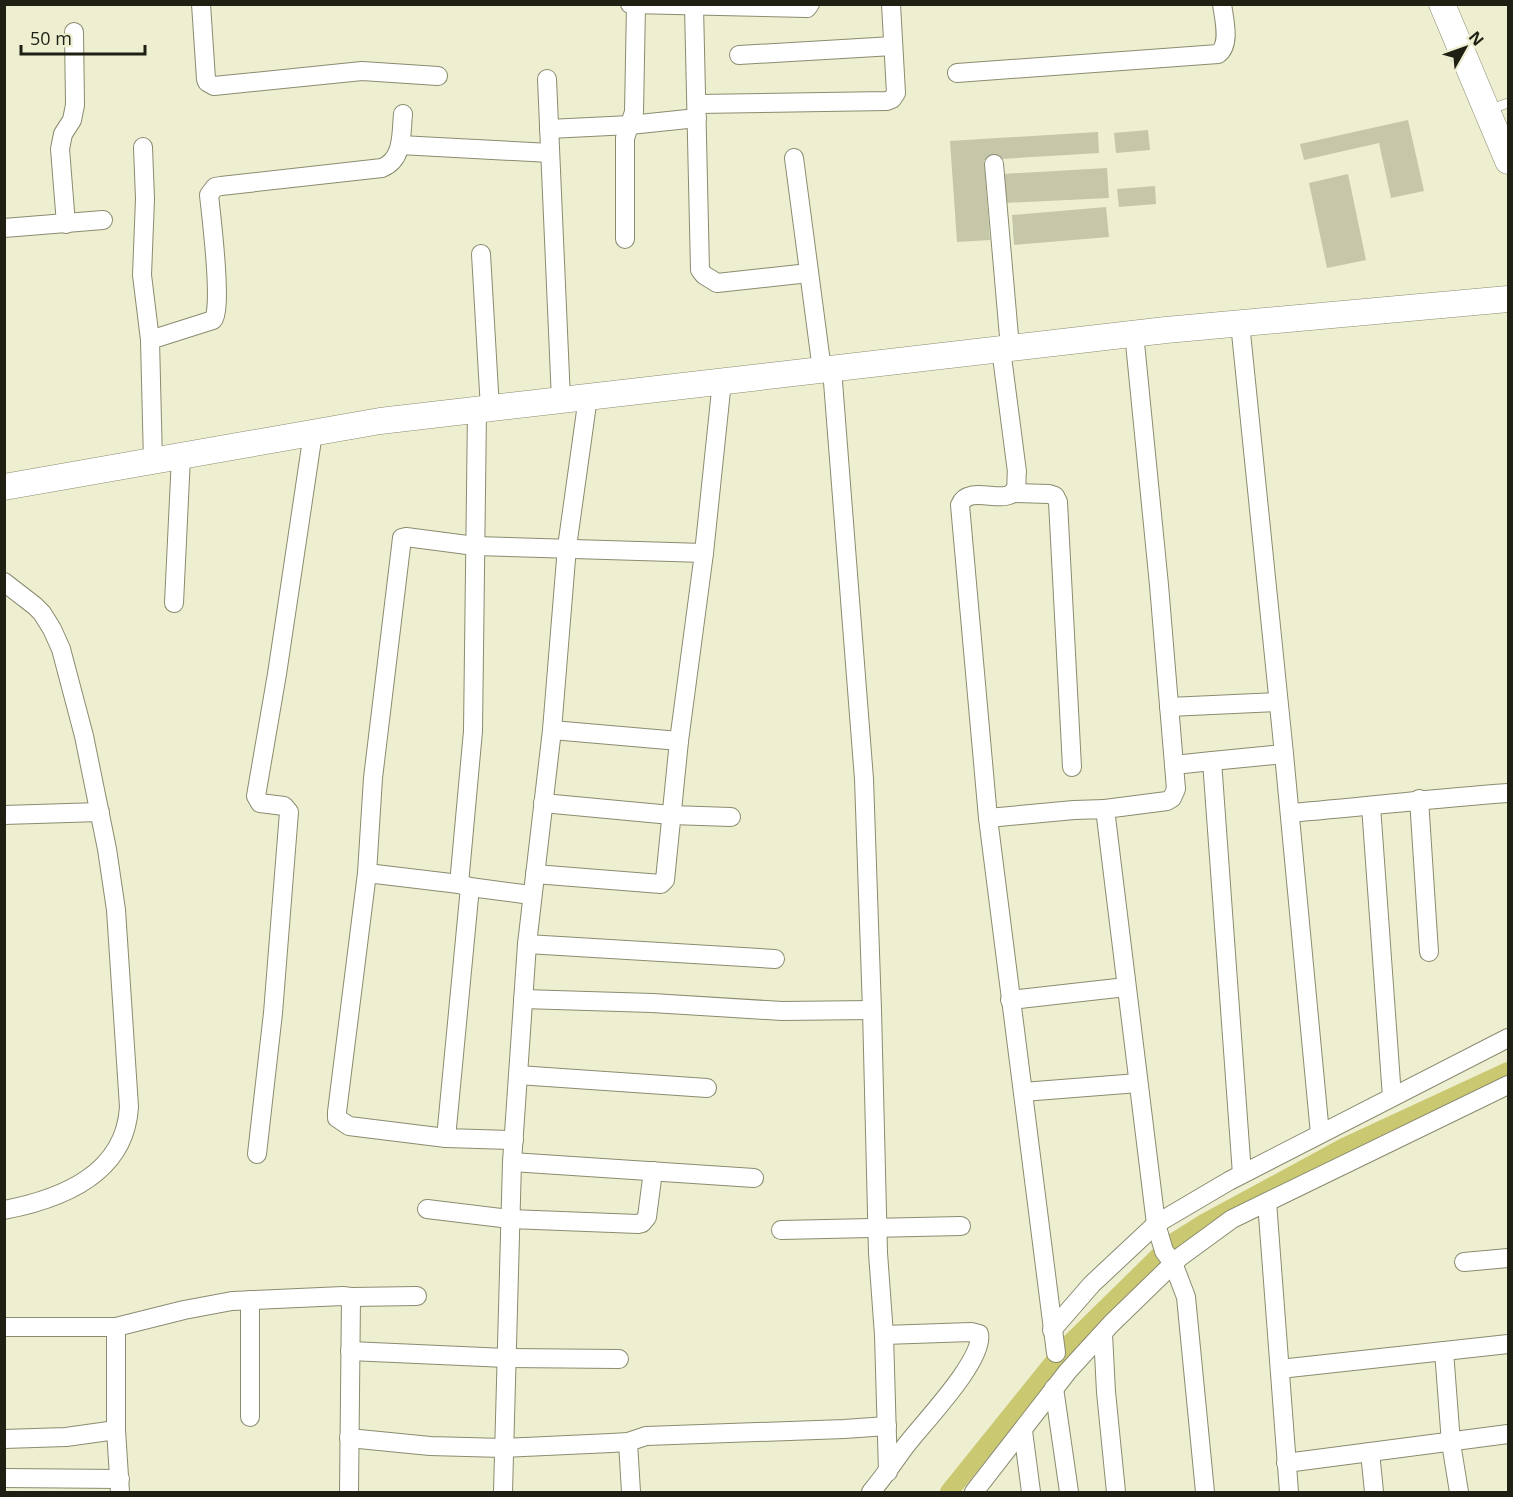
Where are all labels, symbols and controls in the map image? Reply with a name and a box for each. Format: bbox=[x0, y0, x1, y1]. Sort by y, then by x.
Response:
scale bar bbox=[21, 18, 146, 56]
north arrow bbox=[1435, 18, 1495, 78]
text: 50 m bbox=[30, 26, 72, 50]
text: N bbox=[1464, 26, 1489, 50]

